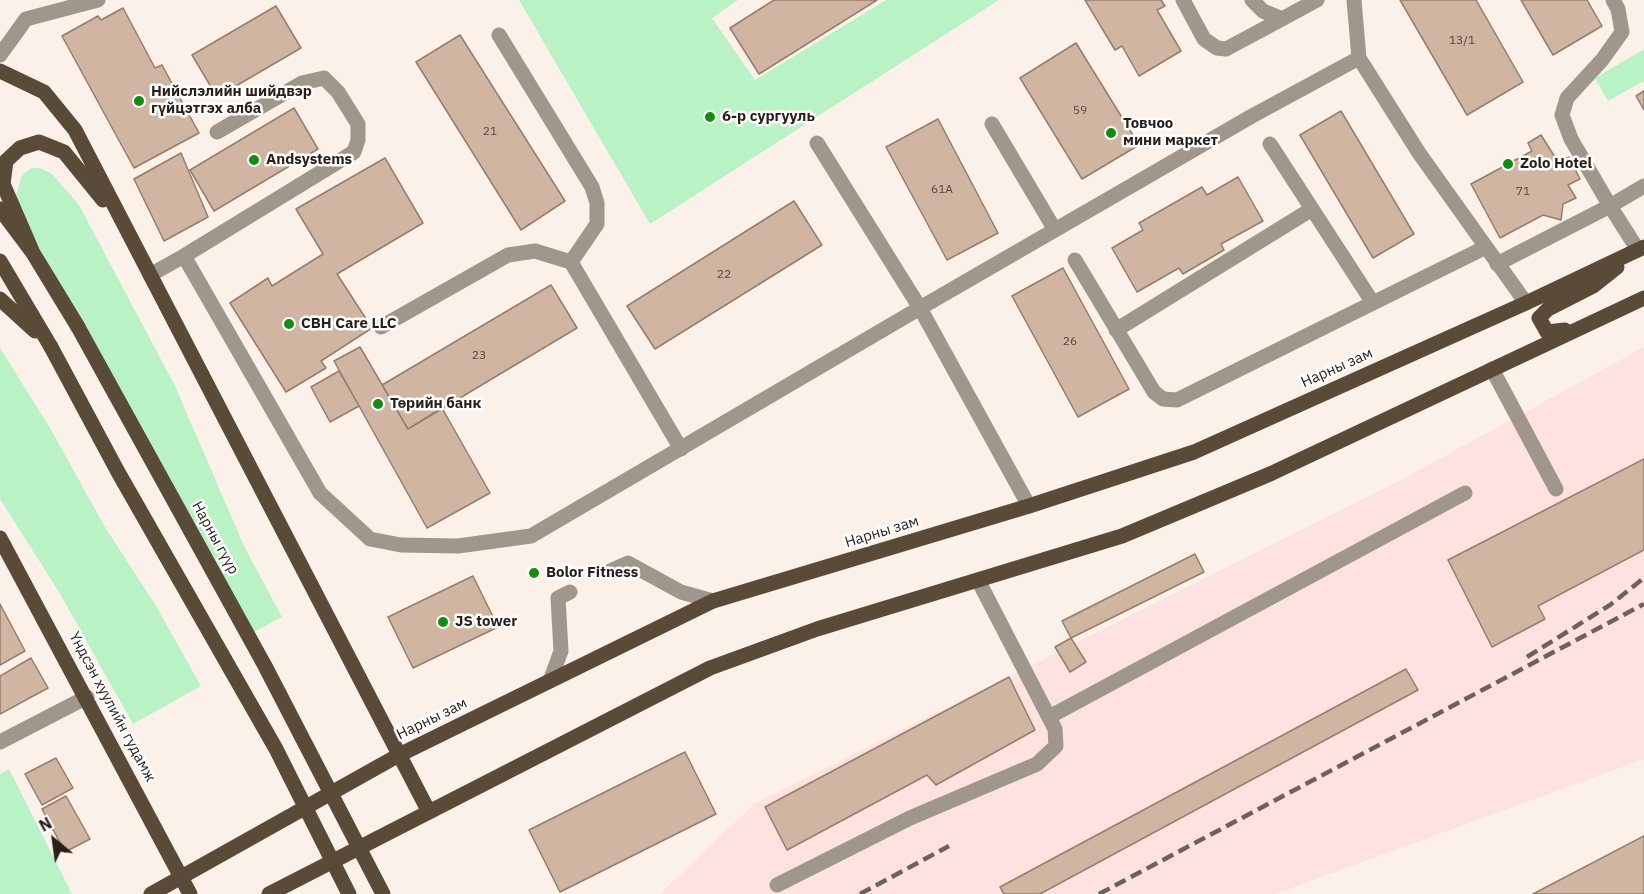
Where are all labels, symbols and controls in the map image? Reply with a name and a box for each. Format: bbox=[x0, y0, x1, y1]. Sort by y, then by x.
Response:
house number: 13/1 bbox=[1449, 34, 1475, 48]
place label: Нийслэлийн шийдвэр гүйцэтгэх алба bbox=[151, 83, 312, 118]
marker: Нийслэлийн шийдвэр гүйцэтгэх алба bbox=[132, 94, 146, 108]
house number: 59 bbox=[1073, 104, 1087, 118]
place label: 6-р сургууль bbox=[722, 108, 815, 126]
marker: 6-р сургууль bbox=[703, 110, 717, 124]
place label: Товчоо мини маркет bbox=[1123, 115, 1218, 150]
house number: 21 bbox=[483, 125, 497, 139]
marker: Товчоо мини маркет bbox=[1104, 126, 1118, 140]
place label: Andsystems bbox=[266, 151, 352, 169]
marker: Andsystems bbox=[247, 153, 261, 167]
place label: Zolo Hotel bbox=[1520, 155, 1592, 173]
marker: Zolo Hotel bbox=[1501, 157, 1515, 171]
house number: 61А bbox=[931, 183, 953, 197]
house number: 71 bbox=[1516, 185, 1530, 199]
house number: 22 bbox=[717, 268, 731, 282]
place label: CBH Care LLC bbox=[301, 315, 396, 333]
marker: CBH Care LLC bbox=[282, 317, 296, 331]
house number: 26 bbox=[1063, 335, 1077, 349]
street label: Нарны зам bbox=[1298, 344, 1376, 392]
house number: 23 bbox=[472, 349, 486, 363]
place label: Төрийн банк bbox=[390, 395, 481, 413]
marker: Төрийн банк bbox=[371, 397, 385, 411]
street label: Нарны гүүр bbox=[188, 498, 242, 578]
street label: Нарны зам bbox=[843, 512, 921, 552]
place label: Bolor Fitness bbox=[546, 564, 638, 582]
marker: Bolor Fitness bbox=[527, 566, 541, 580]
place label: JS tower bbox=[455, 613, 517, 631]
marker: JS tower bbox=[436, 615, 450, 629]
street label: Үндсэн хуулийн гудамж bbox=[65, 629, 159, 785]
street label: Нарны зам bbox=[394, 694, 470, 744]
north arrow bbox=[24, 810, 84, 870]
text: N bbox=[35, 813, 55, 836]

